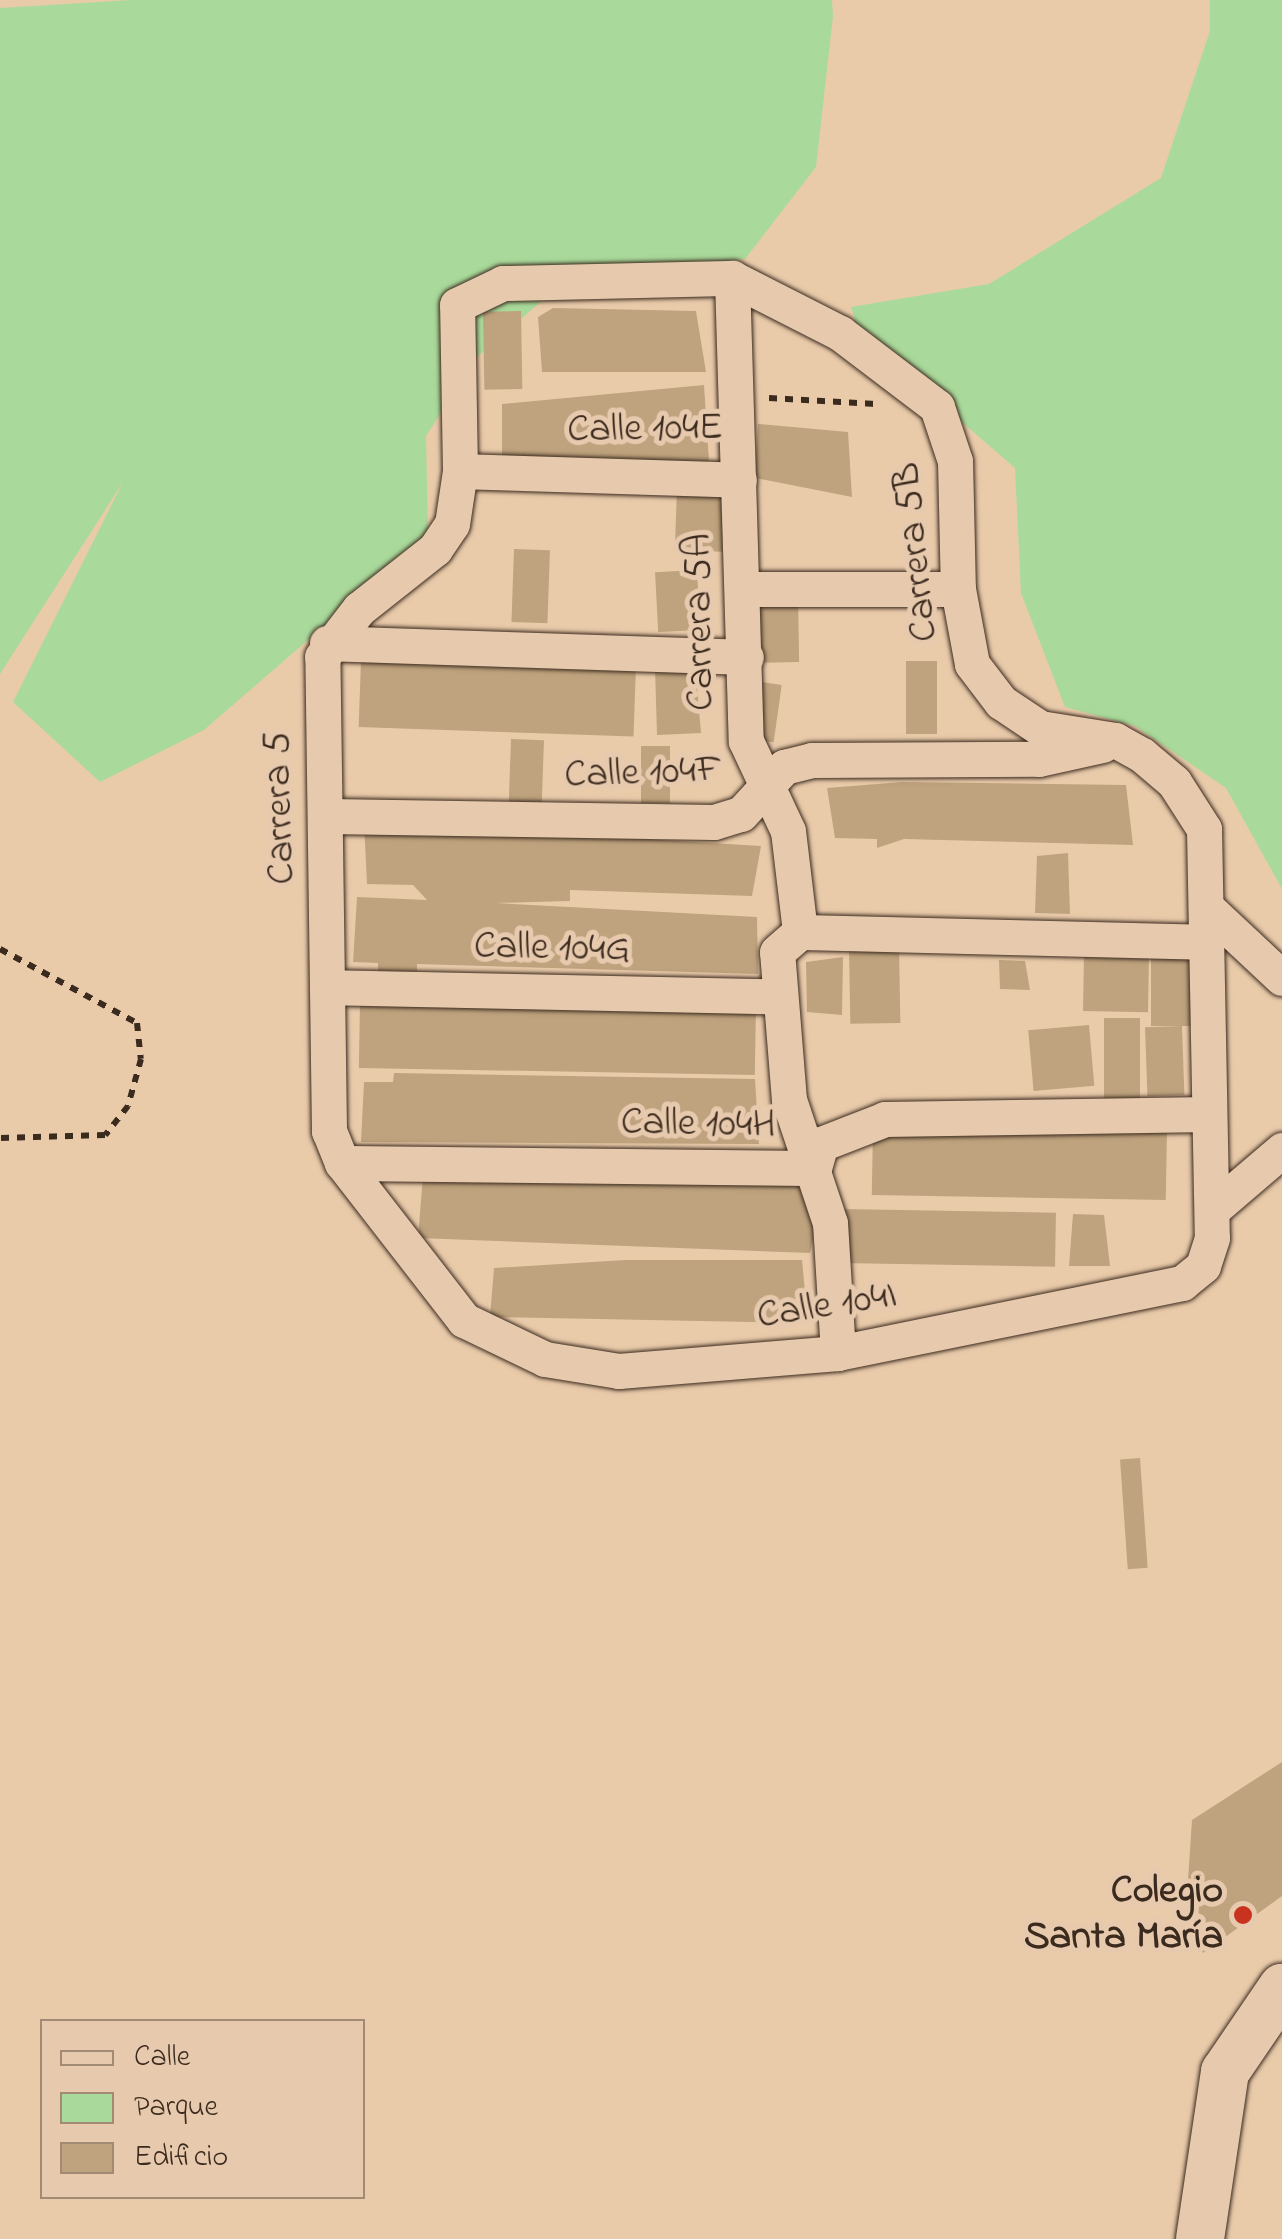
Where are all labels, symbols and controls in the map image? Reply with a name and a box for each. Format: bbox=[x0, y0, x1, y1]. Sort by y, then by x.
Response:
street label: Calle 104E bbox=[567, 405, 723, 455]
street label: Carrera 5B bbox=[884, 460, 950, 644]
street label: Carrera 5A bbox=[675, 533, 727, 711]
street label: Carrera 5 bbox=[254, 731, 308, 885]
street label: Calle 104F bbox=[564, 747, 722, 801]
street label: Calle 104G bbox=[473, 924, 631, 974]
street label: Calle 104H bbox=[620, 1100, 776, 1150]
street label: Calle 104I bbox=[754, 1272, 900, 1342]
place label: Colegio Santa María bbox=[1024, 1868, 1223, 1962]
marker: Colegio Santa María bbox=[1232, 1904, 1254, 1926]
legend bbox=[40, 2019, 365, 2199]
text: Calle bbox=[134, 2036, 190, 2080]
text: Parque bbox=[134, 2086, 218, 2130]
text: Edificio bbox=[134, 2136, 228, 2180]

